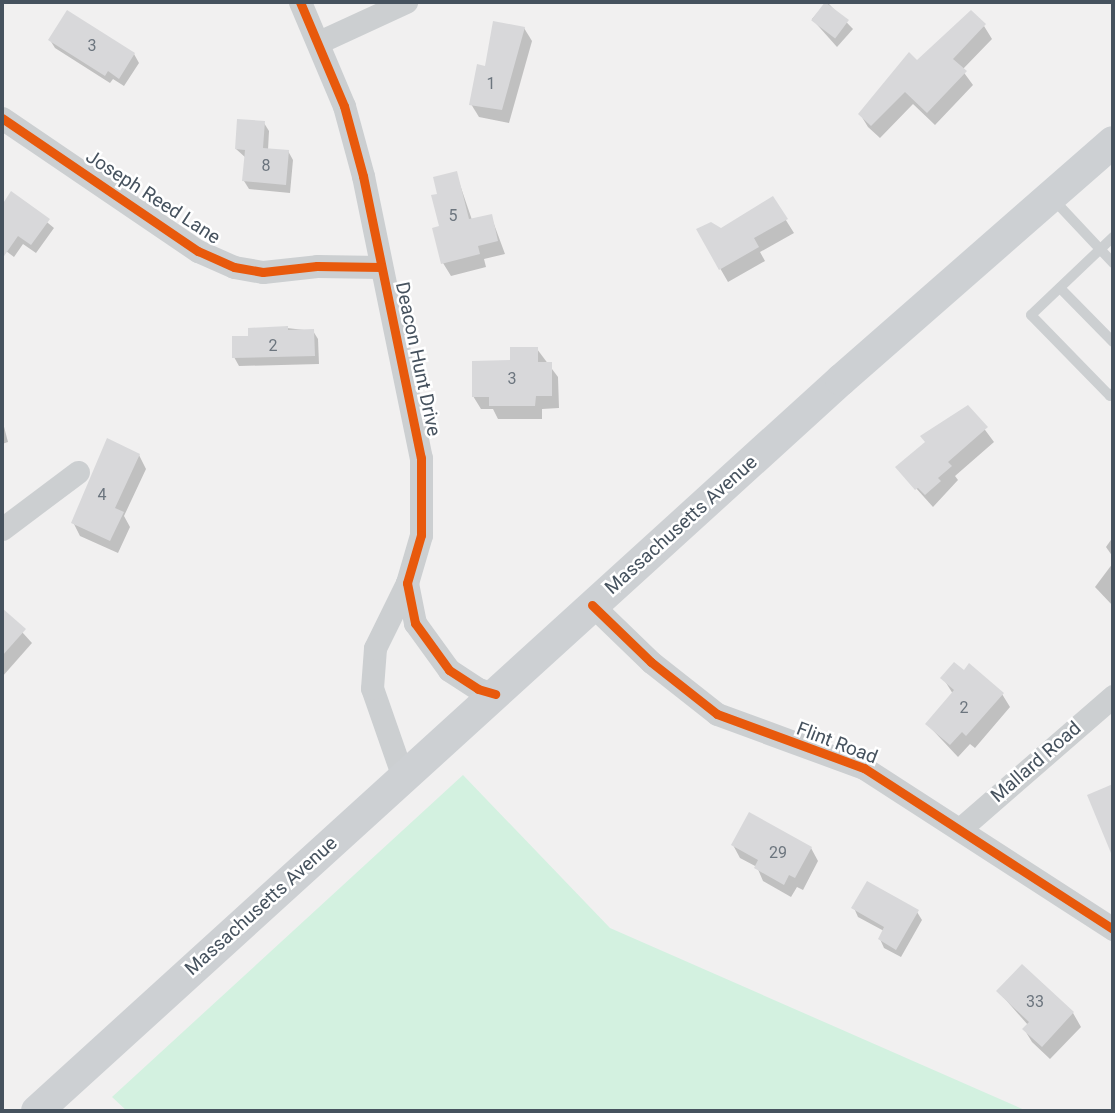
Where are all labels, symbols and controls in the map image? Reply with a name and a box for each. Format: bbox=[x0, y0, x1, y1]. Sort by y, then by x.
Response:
house number: 3 bbox=[88, 36, 96, 56]
house number: 1 bbox=[487, 74, 495, 94]
street label: Joseph Reed Lane bbox=[82, 145, 224, 249]
house number: 8 bbox=[262, 156, 270, 176]
house number: 5 bbox=[449, 206, 457, 226]
street label: Deacon Hunt Drive bbox=[391, 280, 445, 438]
house number: 2 bbox=[269, 336, 277, 356]
house number: 3 bbox=[508, 369, 516, 389]
street label: Massachusetts Avenue bbox=[600, 451, 762, 599]
house number: 4 bbox=[98, 485, 106, 505]
house number: 2 bbox=[960, 698, 968, 718]
street label: Flint Road bbox=[793, 717, 881, 769]
street label: Mallard Road bbox=[986, 717, 1086, 807]
street label: Massachusetts Avenue bbox=[180, 832, 342, 980]
house number: 29 bbox=[769, 843, 787, 863]
house number: 33 bbox=[1026, 992, 1044, 1012]

